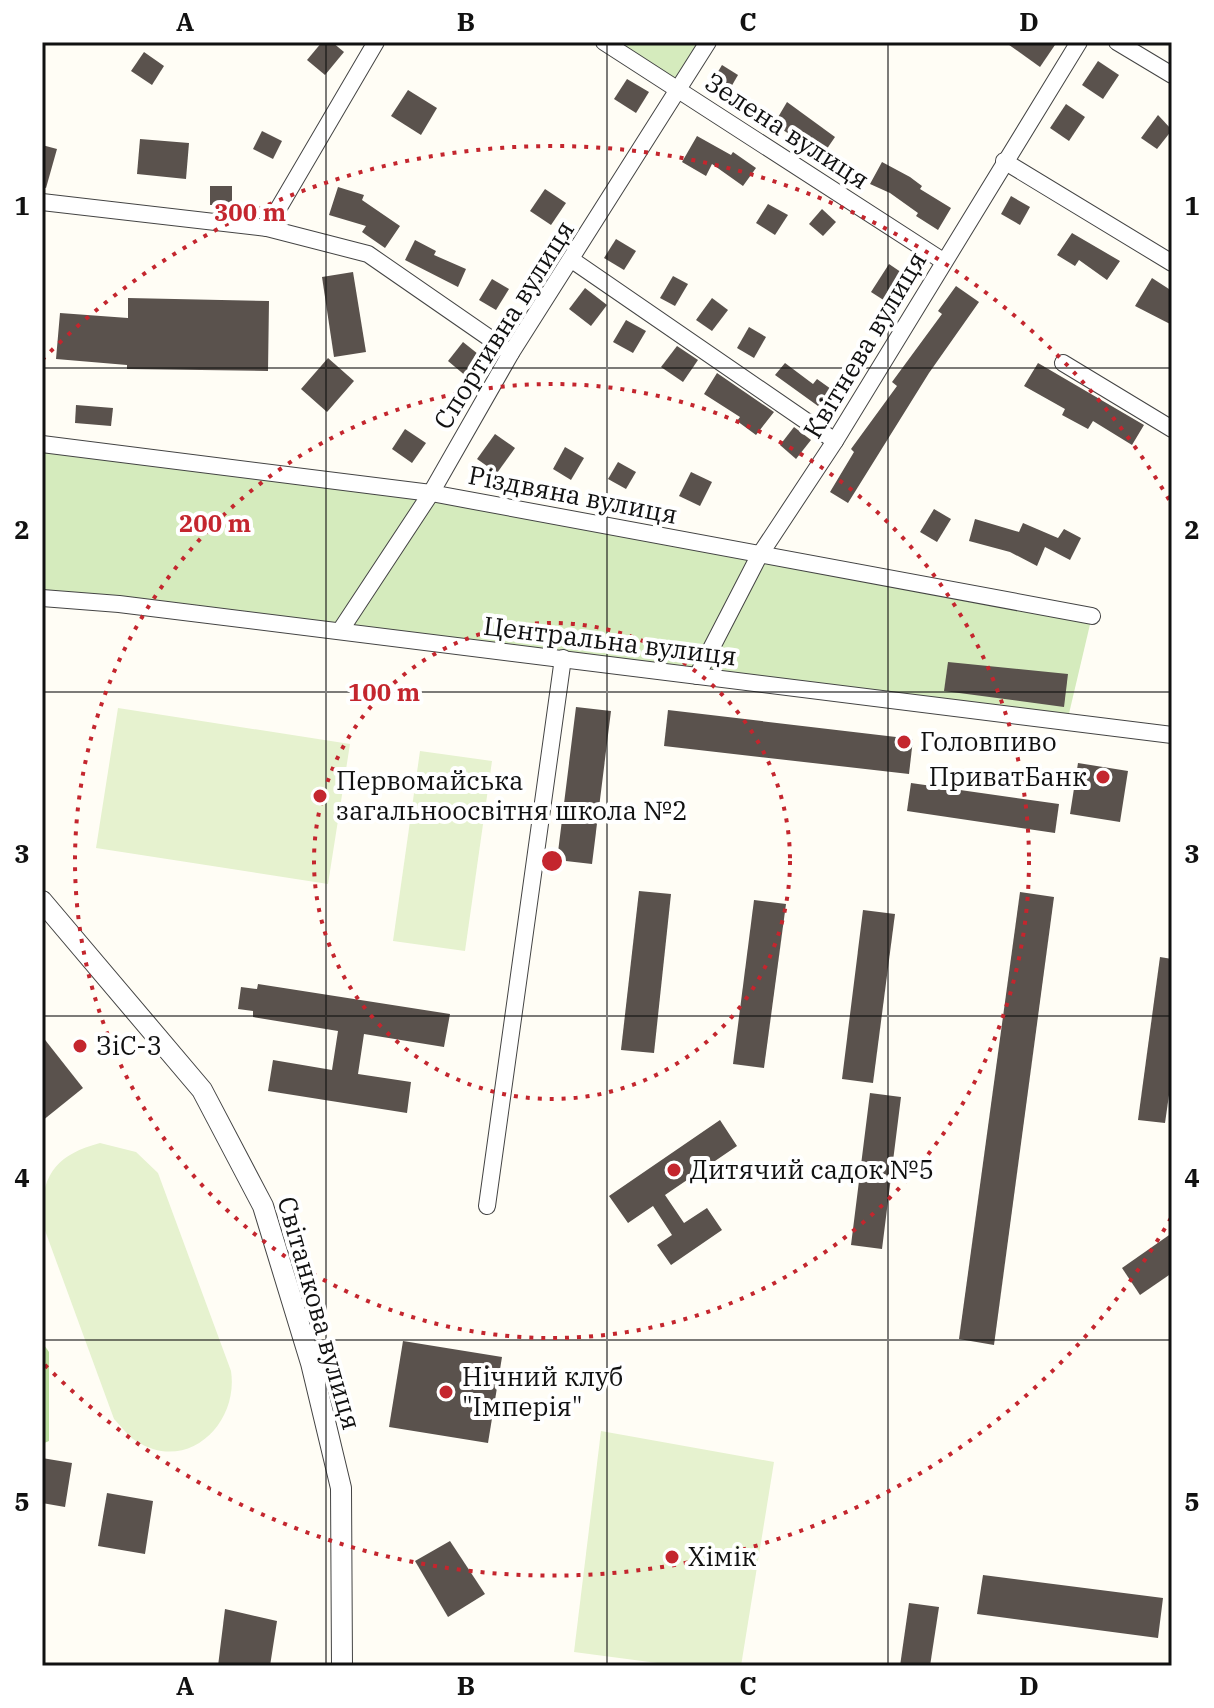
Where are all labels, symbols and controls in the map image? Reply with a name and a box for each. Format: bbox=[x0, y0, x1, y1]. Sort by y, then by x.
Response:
text: A bbox=[176, 4, 194, 38]
text: B bbox=[457, 4, 475, 38]
text: C bbox=[739, 4, 757, 38]
text: D bbox=[1019, 4, 1039, 38]
street label: Зелена вулиця bbox=[699, 64, 876, 196]
text: 1 bbox=[14, 188, 30, 222]
text: 1 bbox=[1184, 188, 1200, 222]
text: 300 m bbox=[214, 196, 286, 228]
street label: Спортивна вулиця bbox=[425, 214, 581, 435]
street label: Квітнева вулиця bbox=[795, 245, 933, 444]
street label: Різдвяна вулиця bbox=[466, 457, 681, 531]
text: 200 m bbox=[179, 507, 251, 539]
text: 2 bbox=[14, 512, 30, 546]
text: 2 bbox=[1184, 512, 1200, 546]
street label: Центральна вулиця bbox=[482, 608, 739, 672]
text: 100 m bbox=[348, 676, 420, 708]
place label: Головпиво bbox=[920, 724, 1057, 758]
marker: Головпиво bbox=[895, 733, 913, 751]
place label: ПриватБанк bbox=[929, 759, 1087, 793]
place label: Первомайська загальноосвітня школа №2 bbox=[336, 763, 688, 827]
marker: ПриватБанк bbox=[1094, 768, 1112, 786]
marker: Первомайська загальноосвітня школа №2 bbox=[311, 787, 329, 805]
text: 3 bbox=[14, 836, 30, 870]
text: 3 bbox=[1184, 836, 1200, 870]
centre of rings bbox=[538, 847, 566, 875]
place label: ЗіС-3 bbox=[96, 1028, 162, 1062]
marker: ЗіС-3 bbox=[71, 1037, 89, 1055]
place label: Дитячий садок №5 bbox=[690, 1152, 934, 1186]
text: 4 bbox=[14, 1160, 30, 1194]
text: 4 bbox=[1184, 1160, 1200, 1194]
marker: Дитячий садок №5 bbox=[665, 1161, 683, 1179]
street label: Світанкова вулиця bbox=[270, 1192, 370, 1433]
place label: Нічний клуб "Імперія" bbox=[462, 1359, 623, 1423]
marker: Нічний клуб "Імперія" bbox=[437, 1383, 455, 1401]
text: 5 bbox=[14, 1484, 30, 1518]
text: 5 bbox=[1184, 1484, 1200, 1518]
place label: Хімік bbox=[688, 1539, 756, 1573]
marker: Хімік bbox=[663, 1548, 681, 1566]
text: A bbox=[176, 1668, 194, 1702]
text: B bbox=[457, 1668, 475, 1702]
text: C bbox=[739, 1668, 757, 1702]
text: D bbox=[1019, 1668, 1039, 1702]

